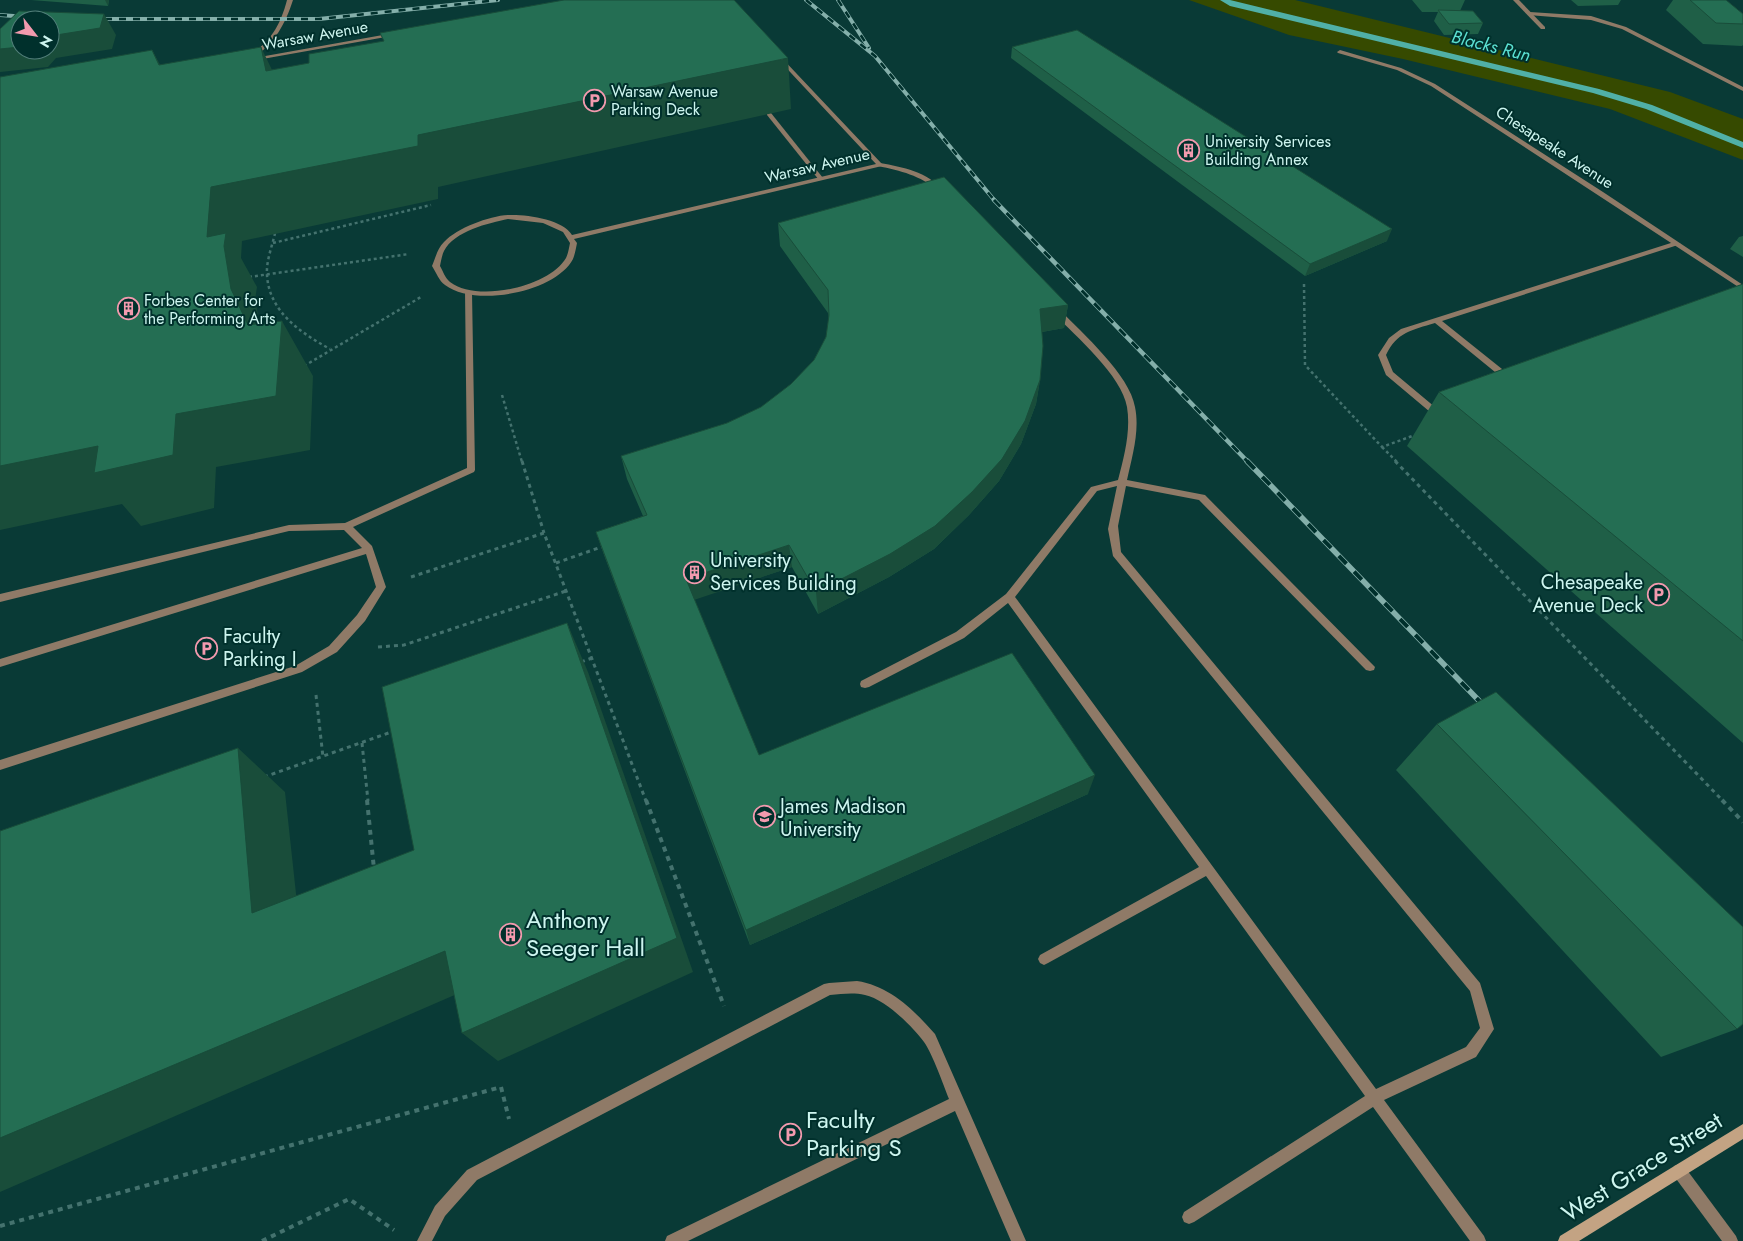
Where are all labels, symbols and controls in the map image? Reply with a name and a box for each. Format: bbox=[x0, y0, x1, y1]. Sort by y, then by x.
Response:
north arrow bbox=[10, 10, 60, 60]
street label: Warsaw Avenue bbox=[260, 15, 370, 56]
water label: Blacks Run bbox=[1449, 24, 1533, 68]
text: N bbox=[35, 32, 58, 52]
place label: Warsaw Avenue Parking Deck bbox=[611, 80, 718, 121]
parking icon: Warsaw Avenue Parking Deck bbox=[583, 88, 607, 112]
street label: Chesapeake Avenue bbox=[1491, 101, 1618, 194]
place label: University Services Building Annex bbox=[1205, 130, 1331, 171]
building icon: University Services Building Annex bbox=[1177, 138, 1201, 162]
street label: Warsaw Avenue bbox=[762, 142, 872, 189]
place label: Forbes Center for the Performing Arts bbox=[144, 289, 275, 330]
building icon: Forbes Center for the Performing Arts bbox=[116, 297, 140, 321]
place label: University Services Building bbox=[710, 546, 857, 598]
building icon: University Services Building bbox=[682, 560, 706, 584]
place label: Chesapeake Avenue Deck bbox=[1532, 568, 1643, 620]
parking icon: Chesapeake Avenue Deck bbox=[1647, 582, 1671, 606]
place label: Faculty Parking I bbox=[223, 622, 297, 674]
parking icon: Faculty Parking I bbox=[195, 636, 219, 660]
place label: James Madison University bbox=[777, 792, 906, 844]
school or university icon: James Madison University bbox=[752, 805, 776, 829]
place label: Anthony Seeger Hall bbox=[526, 902, 645, 965]
building icon: Anthony Seeger Hall bbox=[498, 922, 522, 946]
place label: Faculty Parking S bbox=[806, 1102, 902, 1165]
street label: West Grace Street bbox=[1555, 1103, 1729, 1230]
parking icon: Faculty Parking S bbox=[778, 1122, 802, 1146]

